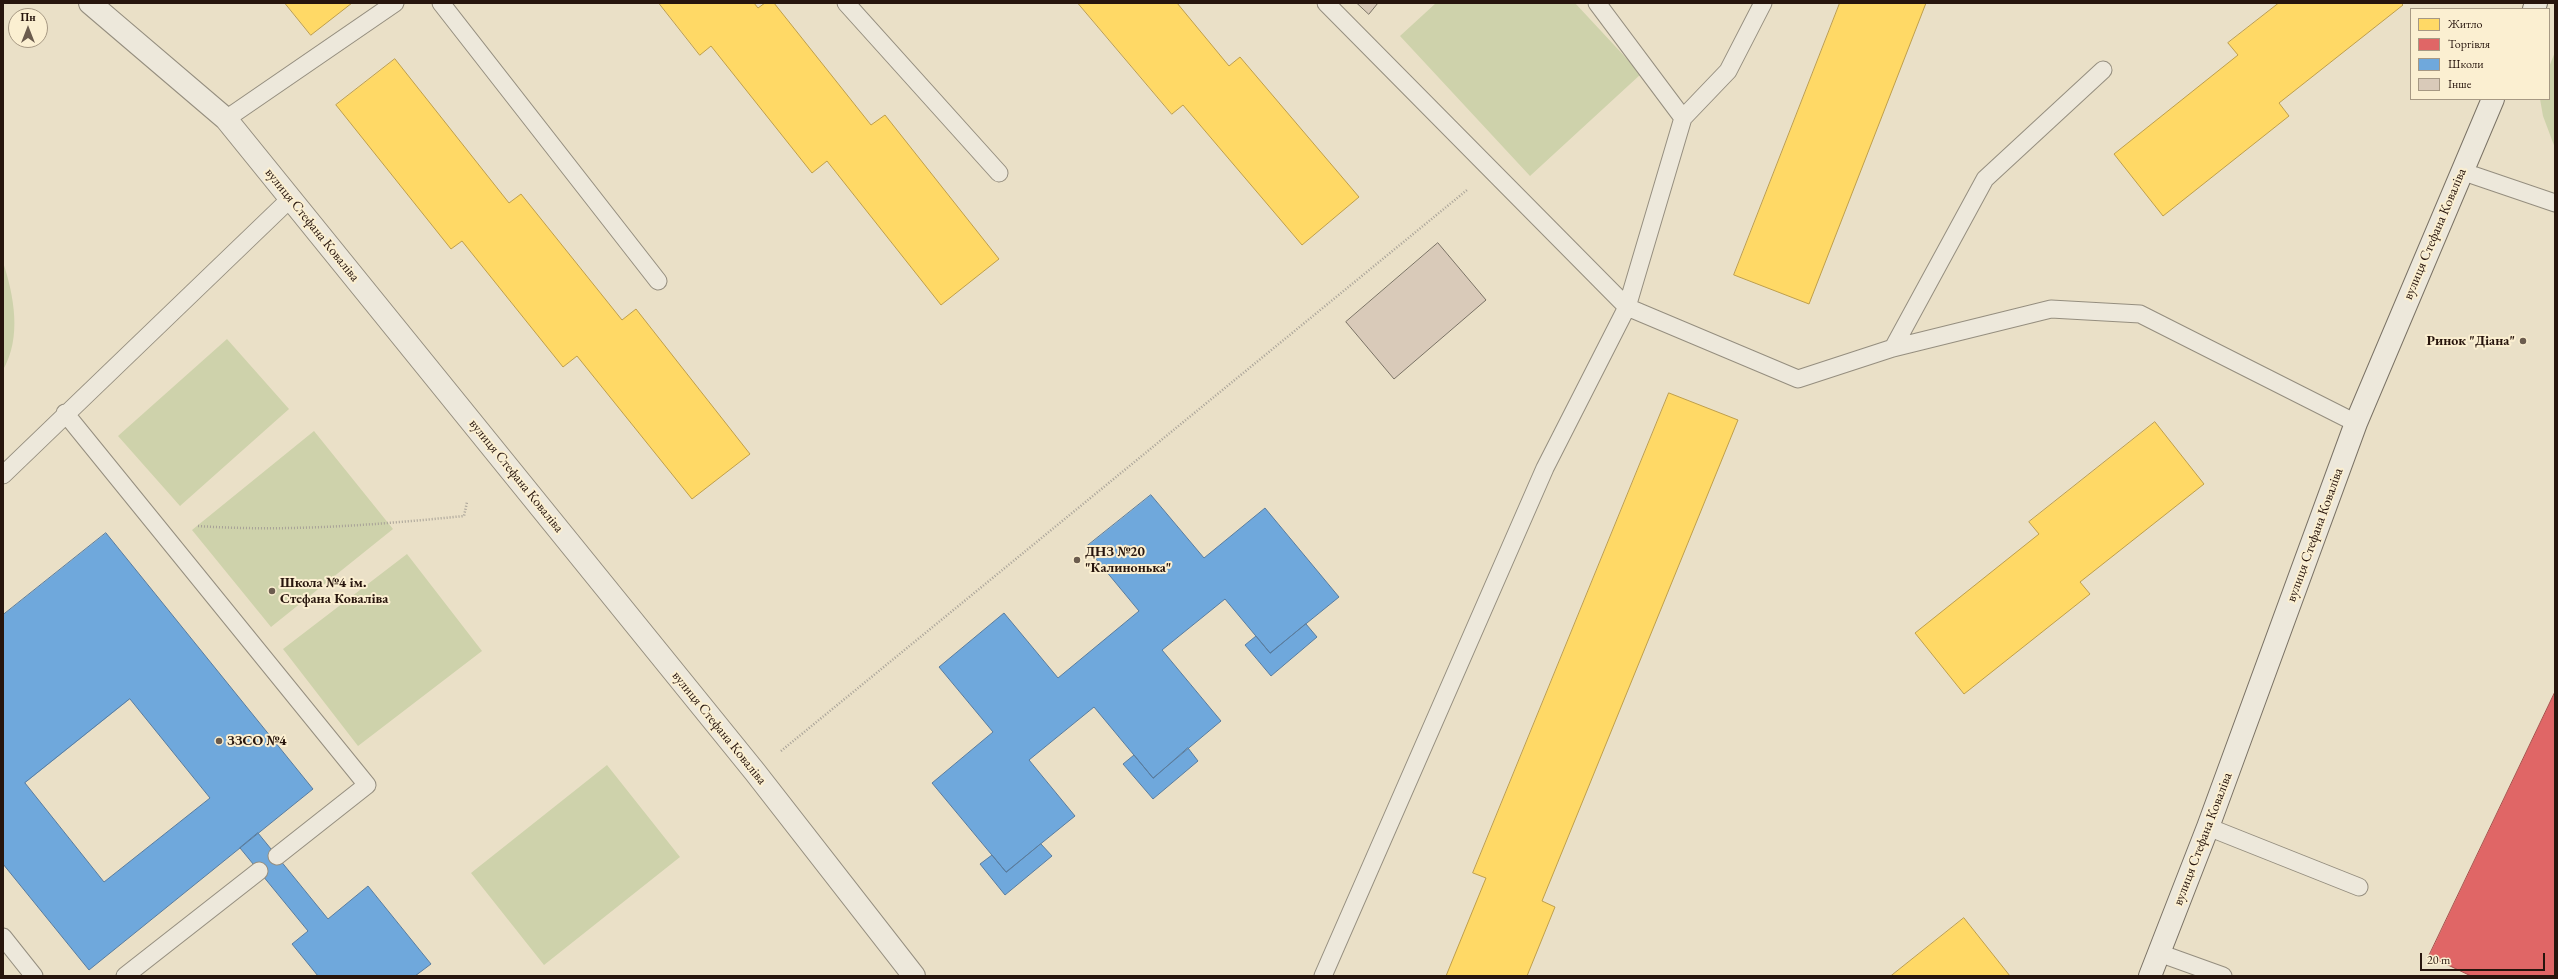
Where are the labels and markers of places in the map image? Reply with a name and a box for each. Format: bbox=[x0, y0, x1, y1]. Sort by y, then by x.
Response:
place label: Ринок "Діана" bbox=[2426, 333, 2515, 349]
marker: Ринок "Діана" bbox=[2518, 336, 2528, 346]
place label: ДНЗ №20 "Калинонька" bbox=[1085, 544, 1171, 576]
marker: ДНЗ №20 "Калинонька" bbox=[1072, 555, 1082, 565]
place label: Школа №4 ім. Стефана Коваліва bbox=[280, 575, 388, 608]
marker: Школа №4 ім. Стефана Коваліва bbox=[267, 586, 277, 596]
place label: ЗЗСО №4 bbox=[227, 733, 287, 749]
marker: ЗЗСО №4 bbox=[214, 736, 224, 746]

